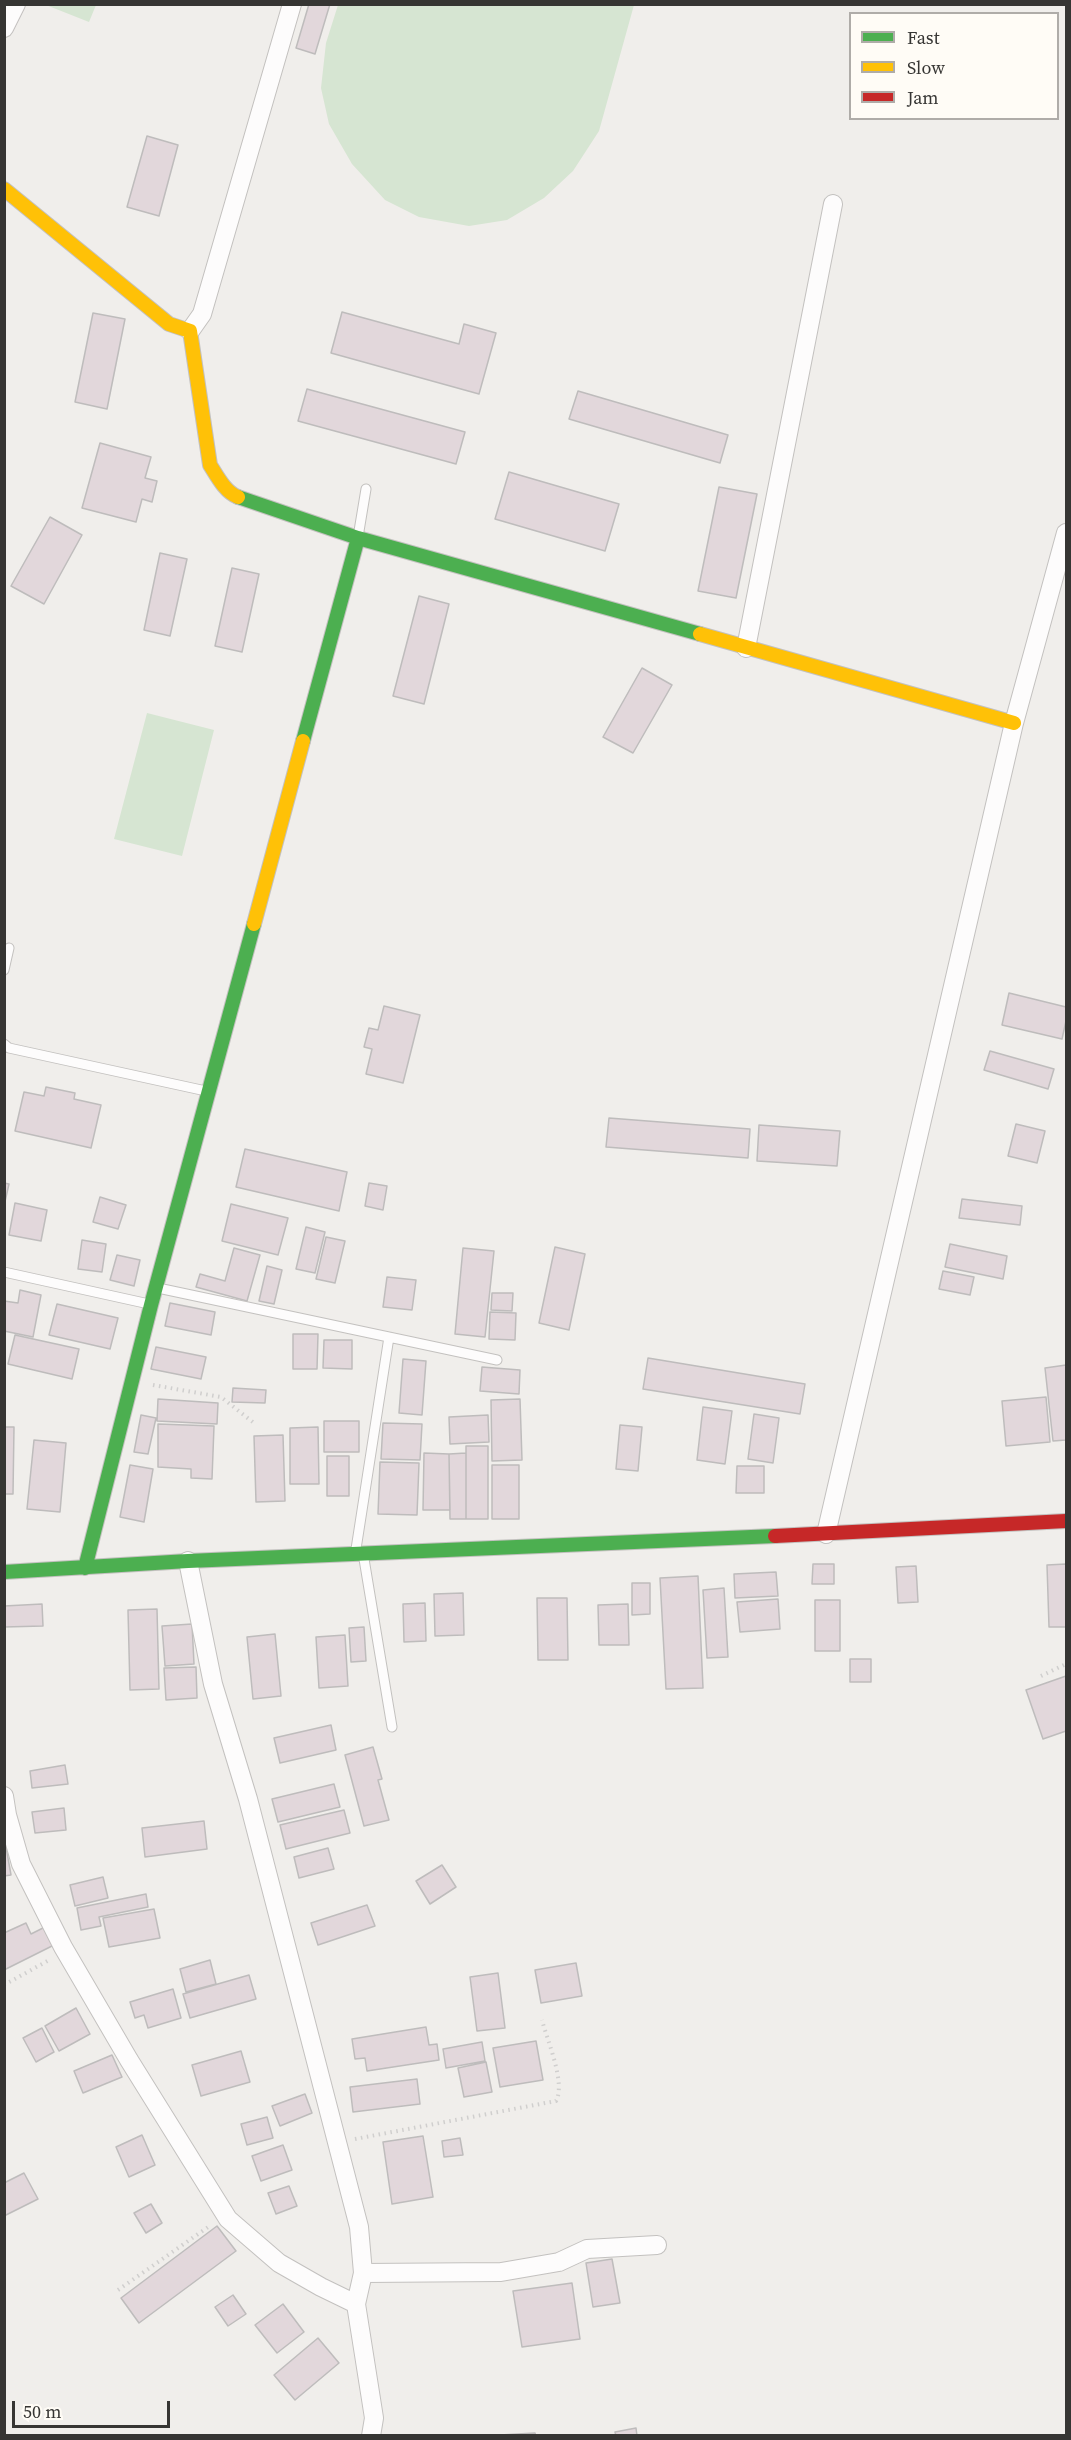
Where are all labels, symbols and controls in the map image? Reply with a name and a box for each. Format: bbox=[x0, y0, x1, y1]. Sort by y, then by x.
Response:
legend bbox=[849, 12, 1059, 120]
text: Fast bbox=[907, 25, 940, 50]
text: Slow bbox=[907, 55, 945, 80]
text: Jam bbox=[907, 85, 939, 110]
scale bar bbox=[15, 2389, 172, 2427]
text: 50 m bbox=[23, 2399, 61, 2424]

